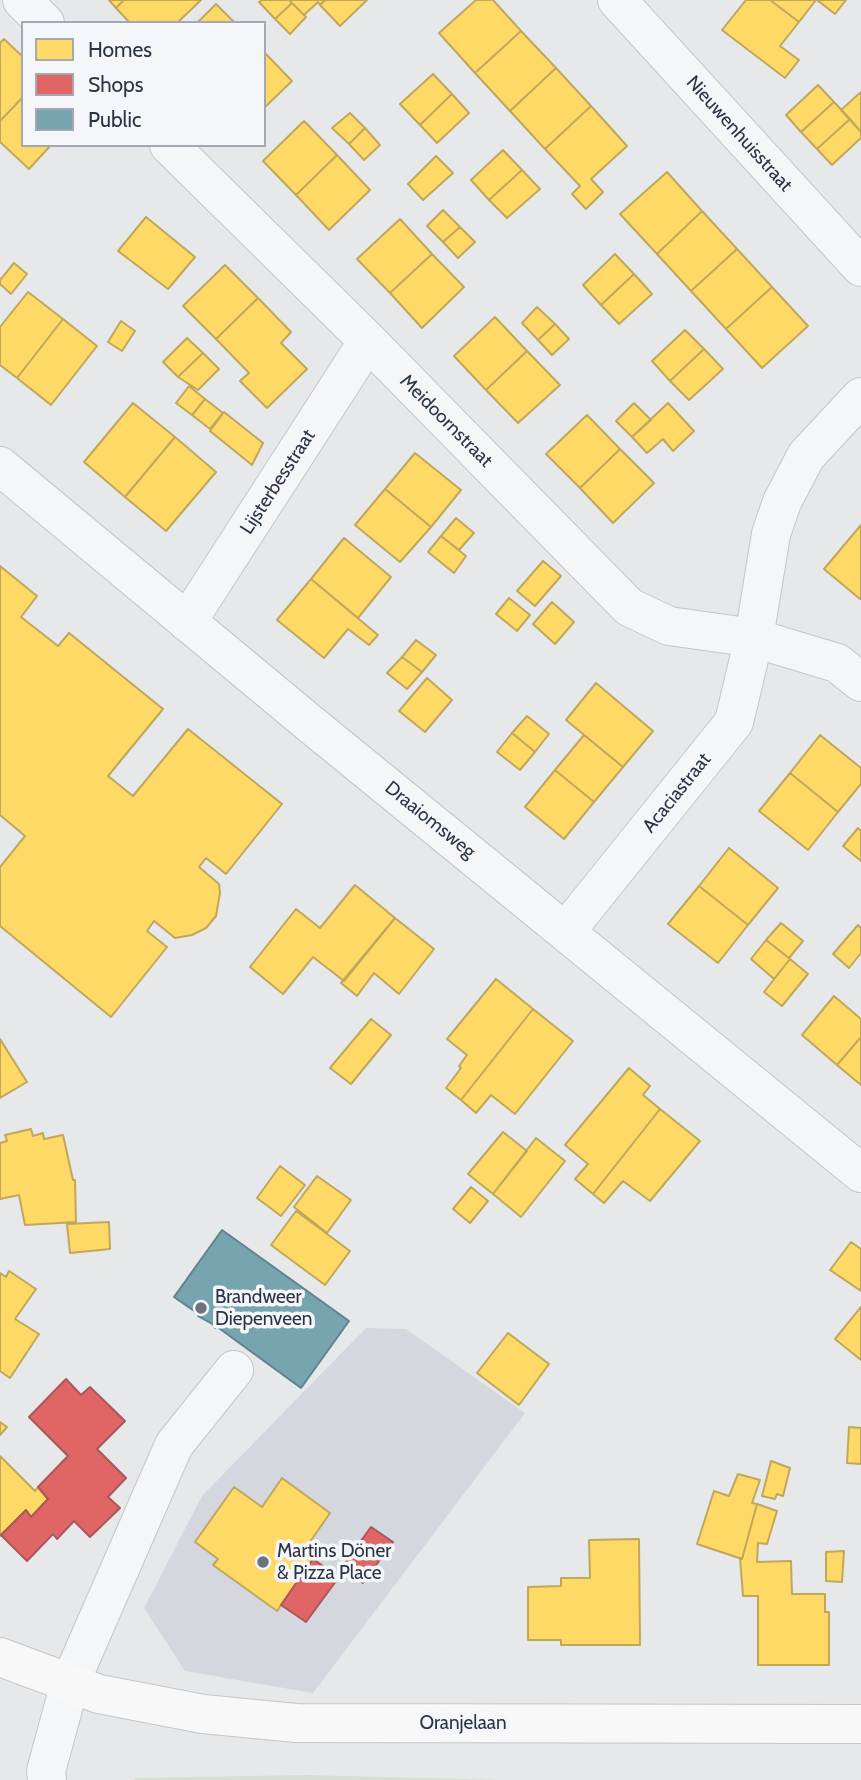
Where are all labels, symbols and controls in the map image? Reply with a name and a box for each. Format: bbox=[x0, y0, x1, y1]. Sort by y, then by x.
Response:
legend bbox=[21, 21, 266, 147]
text: Homes bbox=[88, 37, 152, 62]
street label: Nieuwenhuisstraat bbox=[681, 71, 797, 197]
text: Shops bbox=[88, 72, 143, 97]
text: Public bbox=[88, 107, 142, 132]
street label: Meidoornstraat bbox=[395, 370, 497, 472]
street label: Lijsterbesstraat bbox=[236, 425, 320, 539]
street label: Acaciastraat bbox=[638, 749, 716, 837]
street label: Draaiomsweg bbox=[380, 777, 480, 863]
place label: Brandweer Diepenveen bbox=[215, 1286, 312, 1330]
marker: Brandweer Diepenveen bbox=[193, 1300, 209, 1316]
place label: Martins Döner & Pizza Place bbox=[277, 1540, 391, 1584]
marker: Martins Döner & Pizza Place bbox=[255, 1554, 271, 1570]
street label: Oranjelaan bbox=[419, 1712, 507, 1734]

